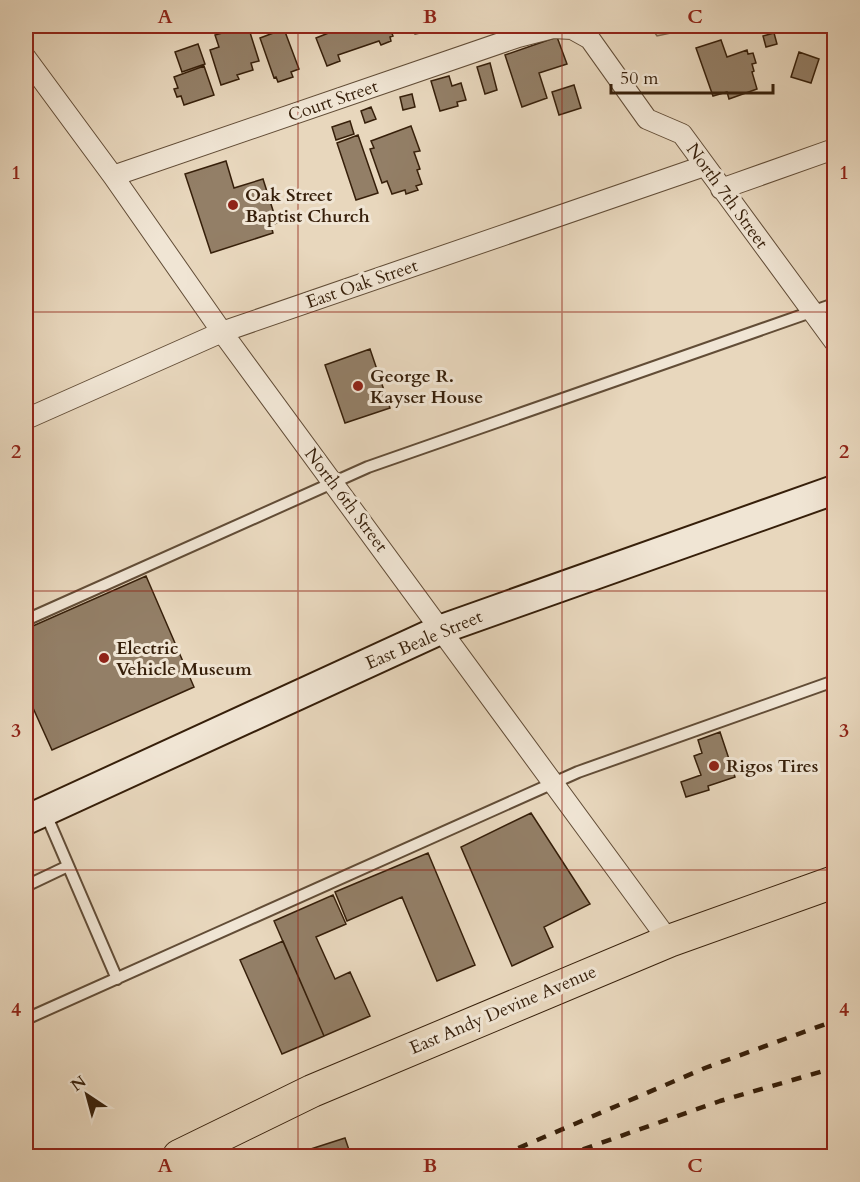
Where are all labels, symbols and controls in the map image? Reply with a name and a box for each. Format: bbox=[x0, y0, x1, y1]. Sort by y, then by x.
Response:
text: A bbox=[157, 3, 173, 30]
text: B bbox=[423, 3, 437, 30]
text: C bbox=[687, 3, 703, 30]
scale bar bbox=[611, 57, 773, 95]
text: 50 m bbox=[620, 66, 659, 91]
street label: Court Street bbox=[285, 74, 382, 128]
street label: North 7th Street bbox=[680, 138, 774, 254]
text: 1 bbox=[11, 159, 21, 186]
text: 1 bbox=[839, 159, 849, 186]
place label: Oak Street Baptist Church bbox=[245, 183, 370, 229]
marker: Oak Street Baptist Church bbox=[226, 198, 240, 212]
street label: East Oak Street bbox=[303, 253, 421, 315]
place label: George R. Kayser House bbox=[370, 364, 483, 410]
marker: George R. Kayser House bbox=[351, 379, 365, 393]
text: 2 bbox=[11, 438, 21, 465]
text: 2 bbox=[839, 438, 849, 465]
street label: North 6th Street bbox=[298, 443, 394, 558]
street label: East Beale Street bbox=[362, 604, 486, 676]
place label: Electric Vehicle Museum bbox=[116, 636, 252, 682]
marker: Electric Vehicle Museum bbox=[97, 651, 111, 665]
text: 3 bbox=[11, 717, 21, 744]
text: 3 bbox=[839, 717, 849, 744]
place label: Rigos Tires bbox=[726, 754, 818, 779]
marker: Rigos Tires bbox=[707, 759, 721, 773]
street label: East Andy Devine Avenue bbox=[406, 959, 600, 1061]
text: 4 bbox=[11, 996, 21, 1023]
text: 4 bbox=[839, 996, 849, 1023]
north arrow bbox=[57, 1065, 117, 1125]
text: N bbox=[67, 1071, 91, 1097]
text: A bbox=[157, 1152, 173, 1179]
text: B bbox=[423, 1152, 437, 1179]
text: C bbox=[687, 1152, 703, 1179]

